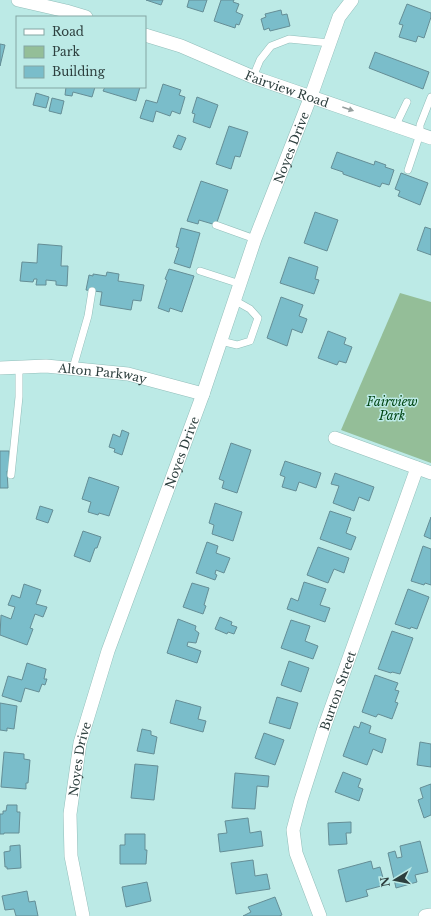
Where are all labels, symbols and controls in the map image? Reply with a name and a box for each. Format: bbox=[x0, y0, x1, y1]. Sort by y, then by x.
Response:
legend bbox=[16, 16, 146, 88]
text: Road bbox=[52, 24, 84, 39]
text: Park bbox=[52, 44, 80, 59]
text: Building bbox=[52, 64, 106, 79]
street label: Fairview Road bbox=[243, 67, 331, 110]
one-way arrow bbox=[342, 106, 354, 112]
street label: Noyes Drive bbox=[270, 109, 312, 185]
street label: Alton Parkway bbox=[56, 360, 149, 386]
park label: Fairview Park bbox=[366, 394, 417, 423]
street label: Noyes Drive bbox=[161, 414, 202, 490]
street label: Burton Street bbox=[316, 648, 359, 732]
street label: Noyes Drive bbox=[65, 720, 94, 797]
north arrow bbox=[375, 860, 415, 900]
text: N bbox=[377, 875, 393, 888]

